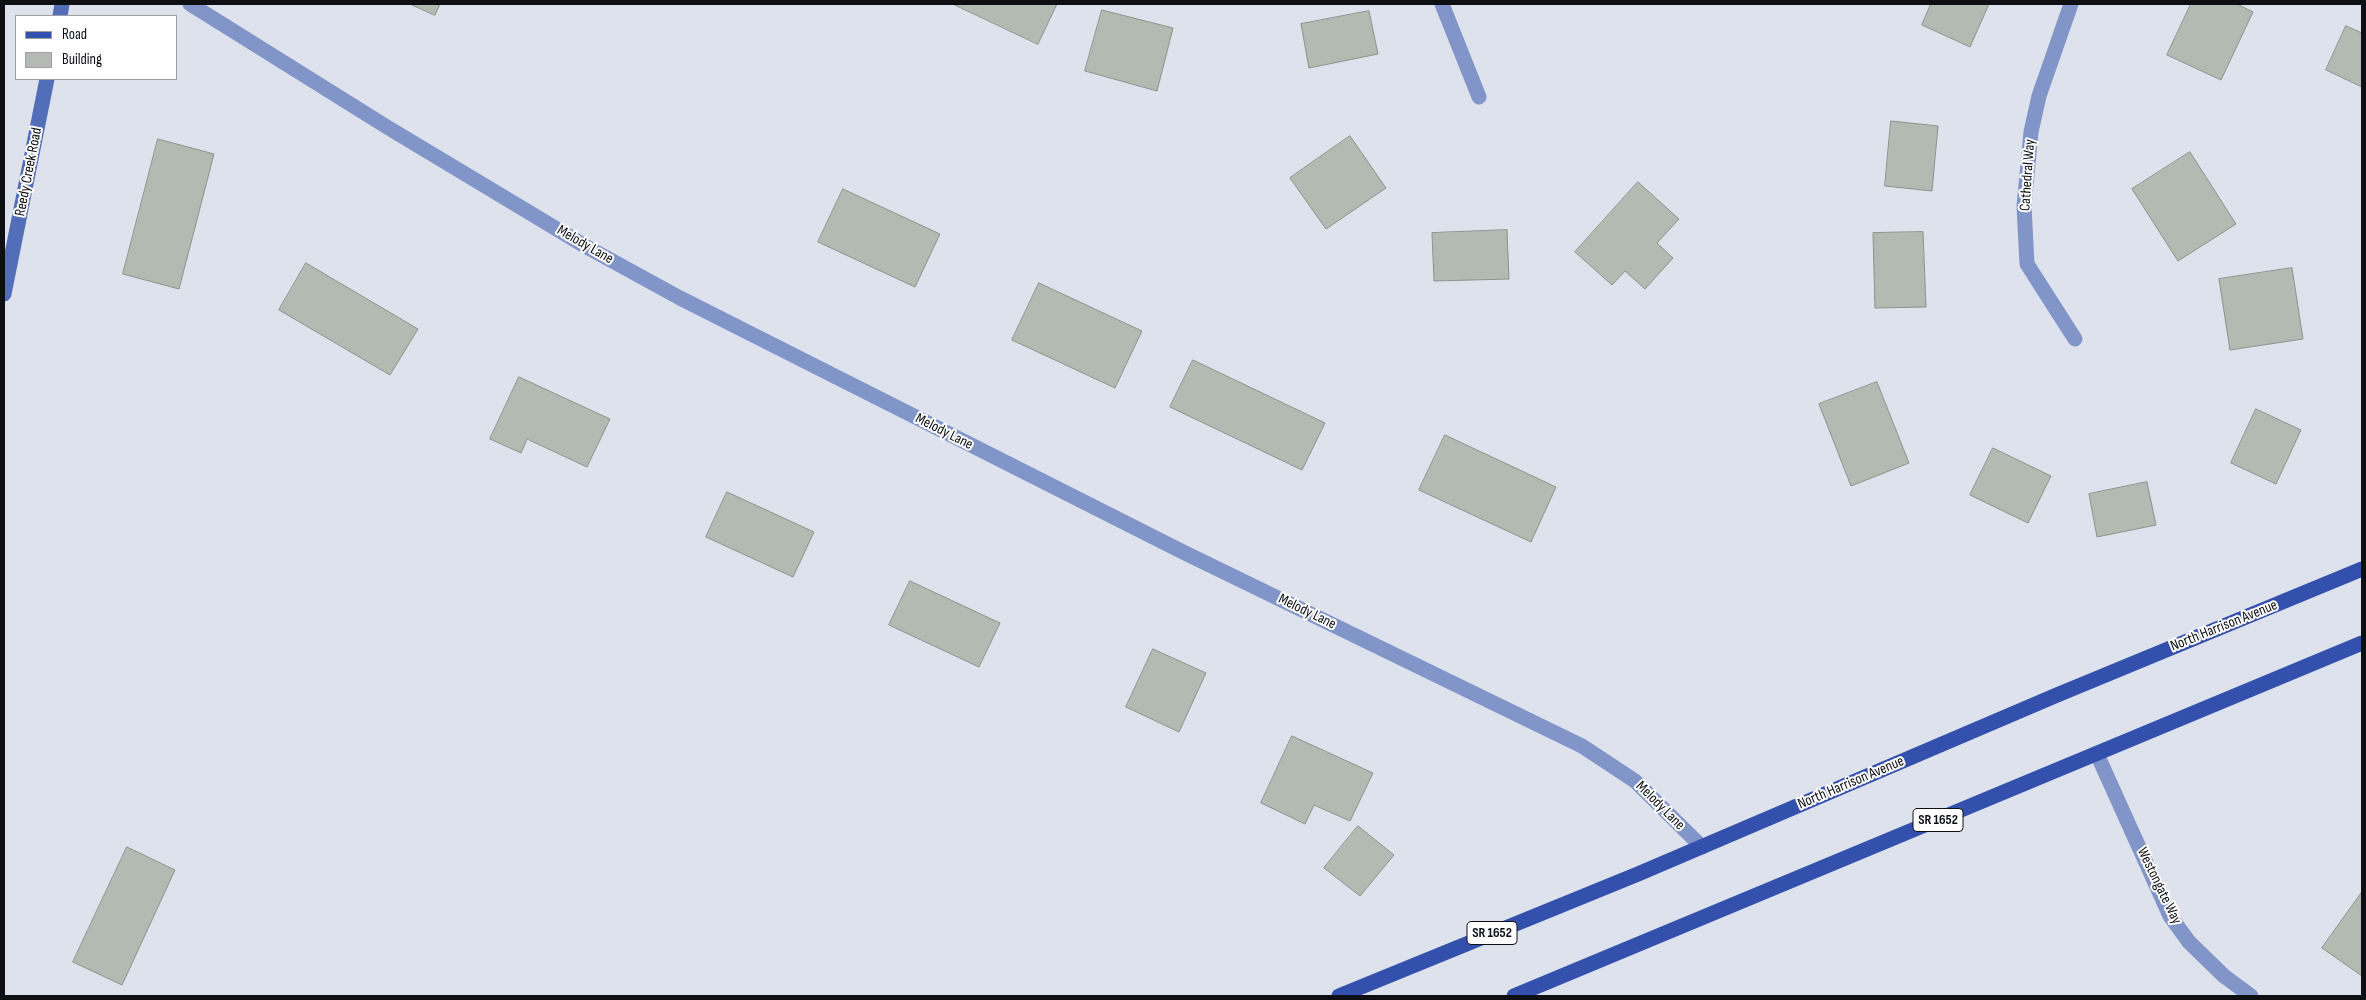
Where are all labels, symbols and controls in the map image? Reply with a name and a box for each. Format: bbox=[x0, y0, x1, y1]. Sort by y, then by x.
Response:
legend bbox=[15, 15, 178, 80]
text: Road bbox=[62, 25, 87, 44]
text: Building bbox=[62, 50, 102, 69]
street label: Reedy Creek Road bbox=[12, 126, 46, 218]
street label: Cathedral Way bbox=[2017, 139, 2039, 211]
street label: Melody Lane bbox=[554, 222, 616, 268]
street label: Melody Lane bbox=[912, 410, 976, 454]
street label: Melody Lane bbox=[1275, 590, 1339, 634]
street label: North Harrison Avenue bbox=[2168, 596, 2280, 656]
street label: North Harrison Avenue bbox=[1795, 753, 1907, 813]
street label: Melody Lane bbox=[1632, 778, 1688, 834]
road number: SR 1652 bbox=[1913, 808, 1963, 832]
street label: Westongate Way bbox=[2133, 845, 2185, 927]
road number: SR 1652 bbox=[1467, 921, 1517, 944]

